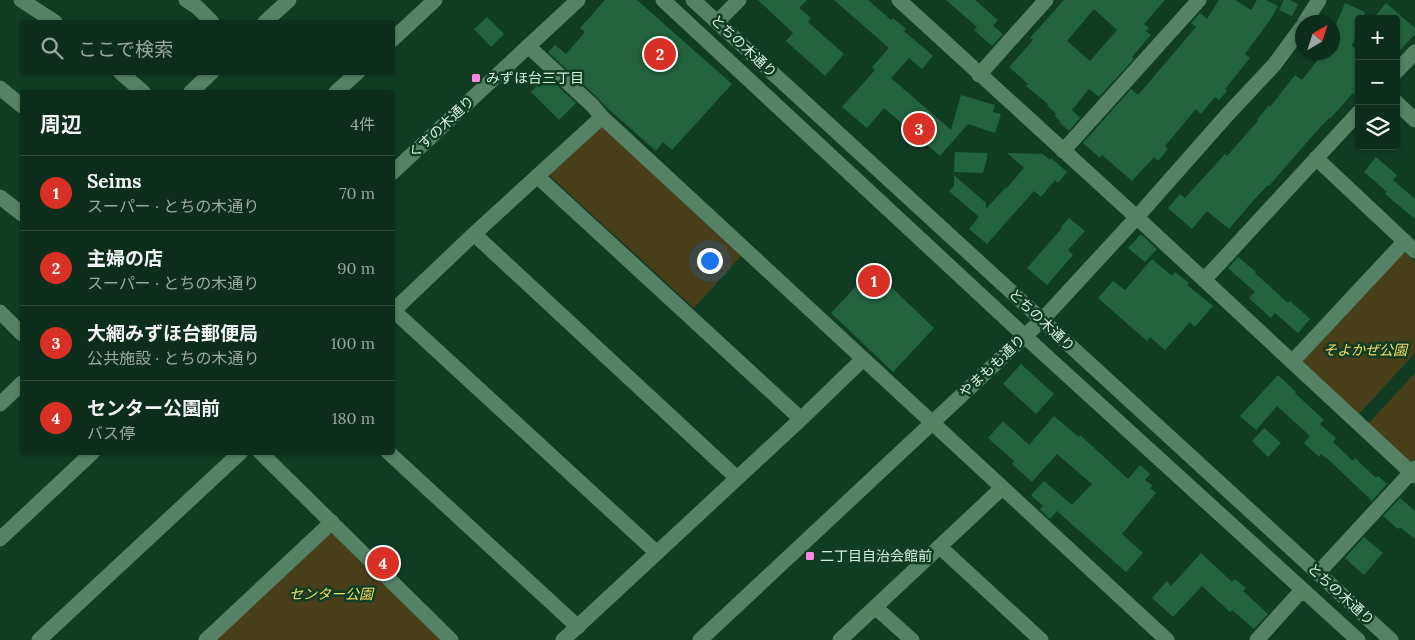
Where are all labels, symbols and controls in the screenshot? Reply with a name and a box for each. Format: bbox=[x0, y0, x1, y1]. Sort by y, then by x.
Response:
street label: とちの木通り bbox=[707, 11, 781, 81]
north arrow bbox=[1295, 15, 1340, 60]
map controls bbox=[1355, 15, 1400, 150]
button: + bbox=[1355, 15, 1400, 60]
search box bbox=[20, 20, 395, 75]
icon: search bbox=[38, 34, 66, 62]
pin: 2 bbox=[644, 35, 676, 73]
text: ここで検索 bbox=[78, 37, 173, 61]
button: − bbox=[1355, 60, 1400, 105]
place label: みずほ台三丁目 bbox=[486, 69, 584, 87]
marker: みずほ台三丁目 bbox=[470, 72, 482, 84]
street label: くすの木通り bbox=[404, 92, 478, 162]
button: layers bbox=[1355, 105, 1400, 150]
pin: 3 bbox=[903, 110, 935, 148]
text: 周辺 bbox=[40, 111, 82, 138]
text: 4件 bbox=[350, 114, 375, 134]
text: Seims bbox=[87, 169, 142, 193]
text: 1 bbox=[53, 183, 59, 203]
text: 70 m bbox=[339, 183, 375, 203]
text: スーパー · とちの木通り bbox=[87, 196, 259, 216]
text: 主婦の店 bbox=[87, 246, 163, 270]
your location bbox=[697, 248, 723, 274]
text: 2 bbox=[52, 258, 60, 278]
text: 90 m bbox=[337, 258, 375, 278]
pin: 1 bbox=[858, 262, 890, 300]
text: スーパー · とちの木通り bbox=[87, 273, 259, 293]
street label: とちの木通り bbox=[1005, 285, 1079, 355]
text: 大網みずほ台郵便局 bbox=[87, 321, 258, 345]
street label: やまもも通り bbox=[955, 331, 1029, 401]
text: 3 bbox=[52, 333, 60, 353]
text: 100 m bbox=[331, 333, 375, 353]
park label: そよかぜ公園 bbox=[1323, 341, 1409, 359]
text: 公共施設 · とちの木通り bbox=[87, 348, 259, 368]
text: センター公園前 bbox=[87, 396, 220, 420]
text: 4 bbox=[52, 408, 60, 428]
text: 180 m bbox=[332, 408, 375, 428]
text: バス停 bbox=[87, 423, 135, 443]
pin: 4 bbox=[367, 544, 399, 582]
place label: 二丁目自治会館前 bbox=[820, 547, 932, 565]
marker: 二丁目自治会館前 bbox=[804, 550, 816, 562]
street label: とちの木通り bbox=[1304, 559, 1378, 629]
park label: センター公園 bbox=[289, 585, 375, 603]

